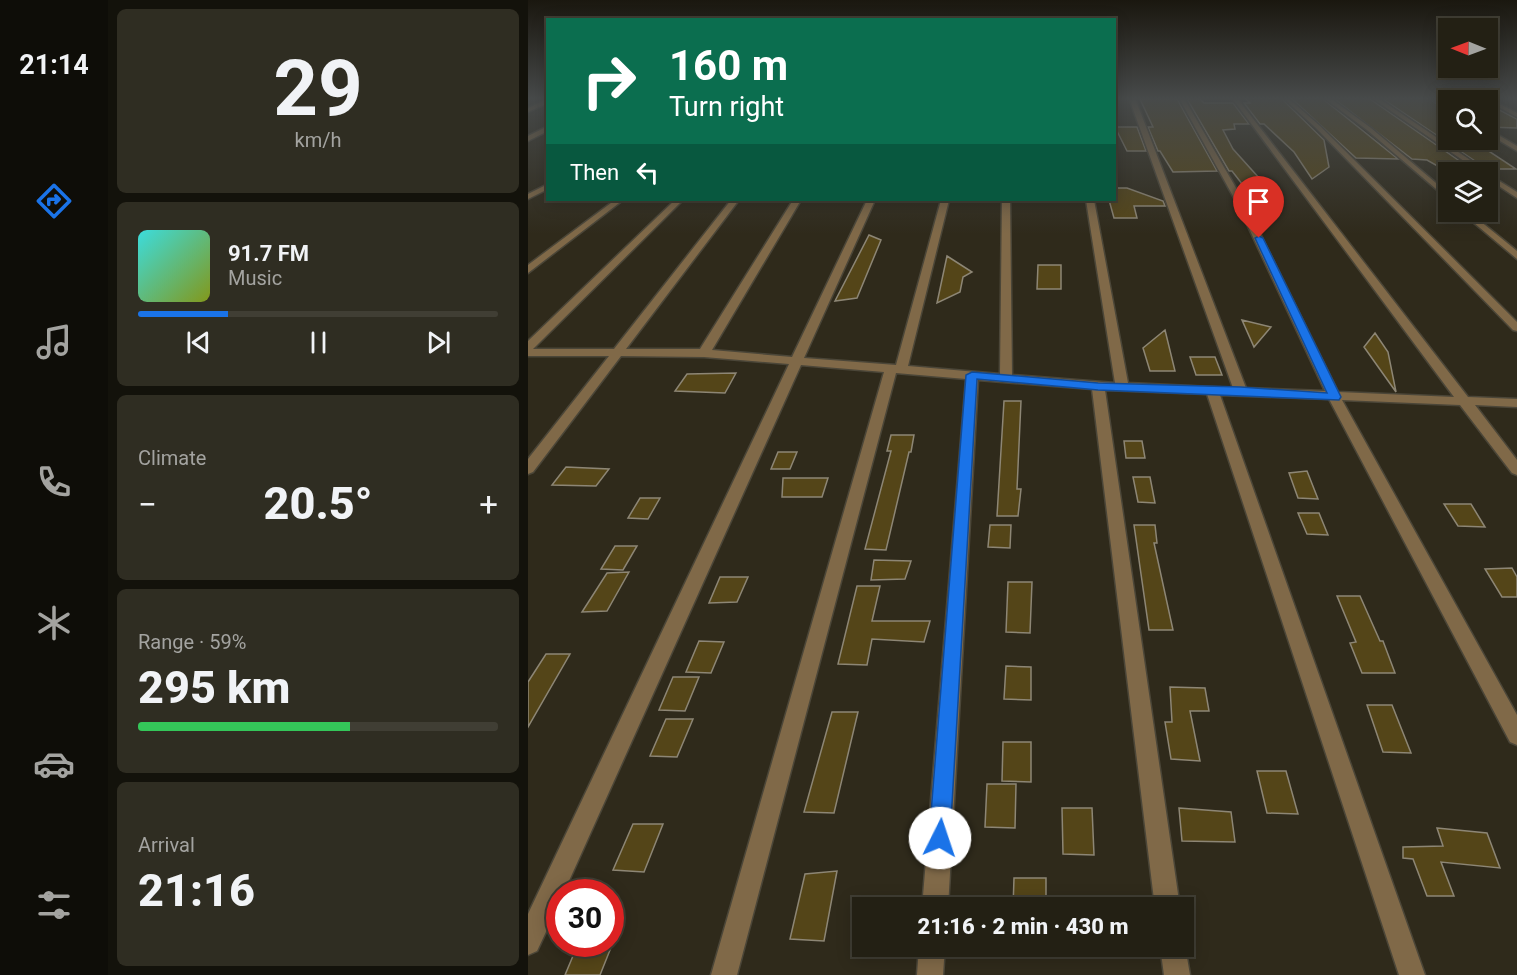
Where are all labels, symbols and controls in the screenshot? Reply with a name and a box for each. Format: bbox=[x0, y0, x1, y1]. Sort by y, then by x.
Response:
north arrow bbox=[1438, 18, 1498, 78]
map controls bbox=[1438, 18, 1498, 222]
text: 160 m bbox=[669, 41, 788, 90]
icon: right bbox=[570, 42, 648, 120]
text: 29 bbox=[273, 43, 363, 134]
text: 21:14 bbox=[19, 49, 89, 81]
button: search bbox=[1438, 90, 1498, 150]
text: Turn right bbox=[669, 91, 784, 123]
text: km/h bbox=[295, 128, 341, 152]
icon: left bbox=[631, 156, 664, 189]
text: Then bbox=[570, 160, 619, 185]
button: layers bbox=[1438, 162, 1498, 222]
pin bbox=[1233, 176, 1284, 238]
icon: directions bbox=[33, 180, 75, 222]
icon: arrive bbox=[1242, 185, 1275, 218]
text: 91.7 FM bbox=[228, 241, 309, 266]
text: Music bbox=[228, 266, 282, 290]
icon: music bbox=[33, 321, 75, 363]
icon: previous bbox=[182, 326, 215, 359]
icon: pause bbox=[302, 326, 335, 359]
icon: next bbox=[422, 326, 455, 359]
text: Climate bbox=[138, 446, 206, 470]
icon: phone bbox=[33, 461, 75, 503]
text: 20.5° bbox=[264, 477, 373, 530]
text: − bbox=[138, 485, 157, 524]
text: + bbox=[479, 485, 498, 524]
icon: climate bbox=[33, 602, 75, 644]
text: Range · 59% bbox=[138, 630, 246, 654]
text: 295 km bbox=[138, 661, 290, 714]
icon: car bbox=[33, 743, 75, 785]
position arrow bbox=[908, 806, 972, 870]
text: Arrival bbox=[138, 833, 195, 857]
text: 21:16 bbox=[138, 864, 255, 917]
speed limit sign: 30 bbox=[546, 879, 624, 957]
icon: filters bbox=[33, 884, 75, 926]
text: 21:16 · 2 min · 430 m bbox=[918, 914, 1128, 939]

